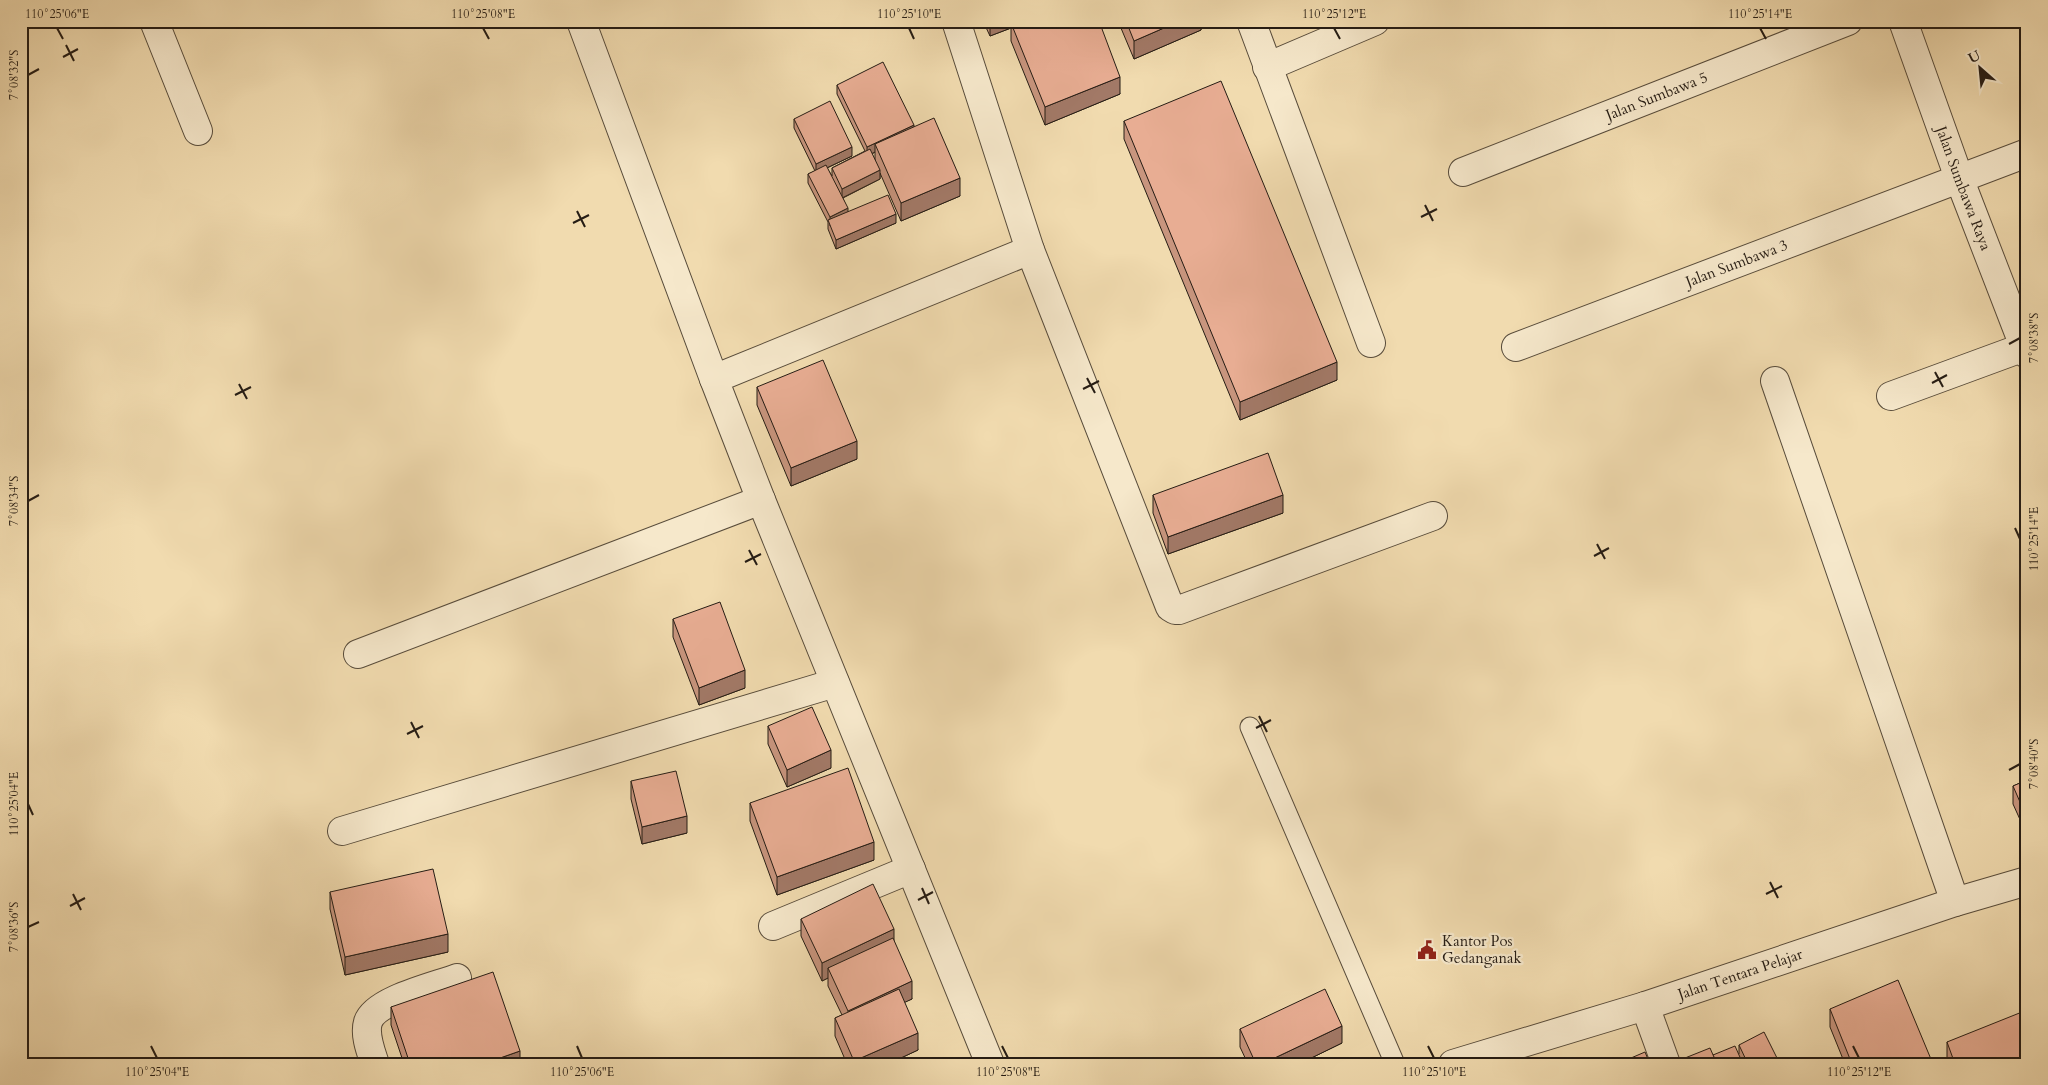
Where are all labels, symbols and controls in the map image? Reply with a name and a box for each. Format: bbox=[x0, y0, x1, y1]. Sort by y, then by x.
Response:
text: 110°25'06"E bbox=[25, 6, 89, 22]
text: 110°25'08"E bbox=[451, 6, 515, 22]
text: 110°25'10"E bbox=[877, 6, 941, 22]
text: 110°25'12"E bbox=[1302, 6, 1366, 22]
text: 110°25'14"E bbox=[1728, 6, 1792, 22]
north arrow bbox=[1956, 42, 2006, 92]
text: U bbox=[1965, 46, 1984, 68]
text: 7°08'32"S bbox=[6, 50, 22, 100]
street label: Jalan Sumbawa 5 bbox=[1601, 67, 1710, 126]
street label: Jalan Sumbawa Raya bbox=[1931, 122, 1996, 254]
street label: Jalan Sumbawa 3 bbox=[1681, 235, 1791, 292]
text: 7°08'38"S bbox=[2026, 313, 2042, 363]
text: 7°08'34"S bbox=[6, 476, 22, 526]
text: 110°25'14"E bbox=[2026, 507, 2042, 571]
text: 7°08'40"S bbox=[2026, 739, 2042, 789]
text: 110°25'04"E bbox=[6, 772, 22, 836]
text: 7°08'36"S bbox=[6, 902, 22, 952]
place label: Kantor Pos Gedanganak bbox=[1442, 931, 1522, 968]
public building icon: Kantor Pos Gedanganak bbox=[1416, 939, 1438, 961]
street label: Jalan Tentara Pelajar bbox=[1673, 944, 1806, 1005]
text: 110°25'04"E bbox=[125, 1064, 189, 1080]
text: 110°25'06"E bbox=[550, 1064, 614, 1080]
text: 110°25'08"E bbox=[976, 1064, 1040, 1080]
text: 110°25'10"E bbox=[1402, 1064, 1466, 1080]
text: 110°25'12"E bbox=[1827, 1064, 1891, 1080]

